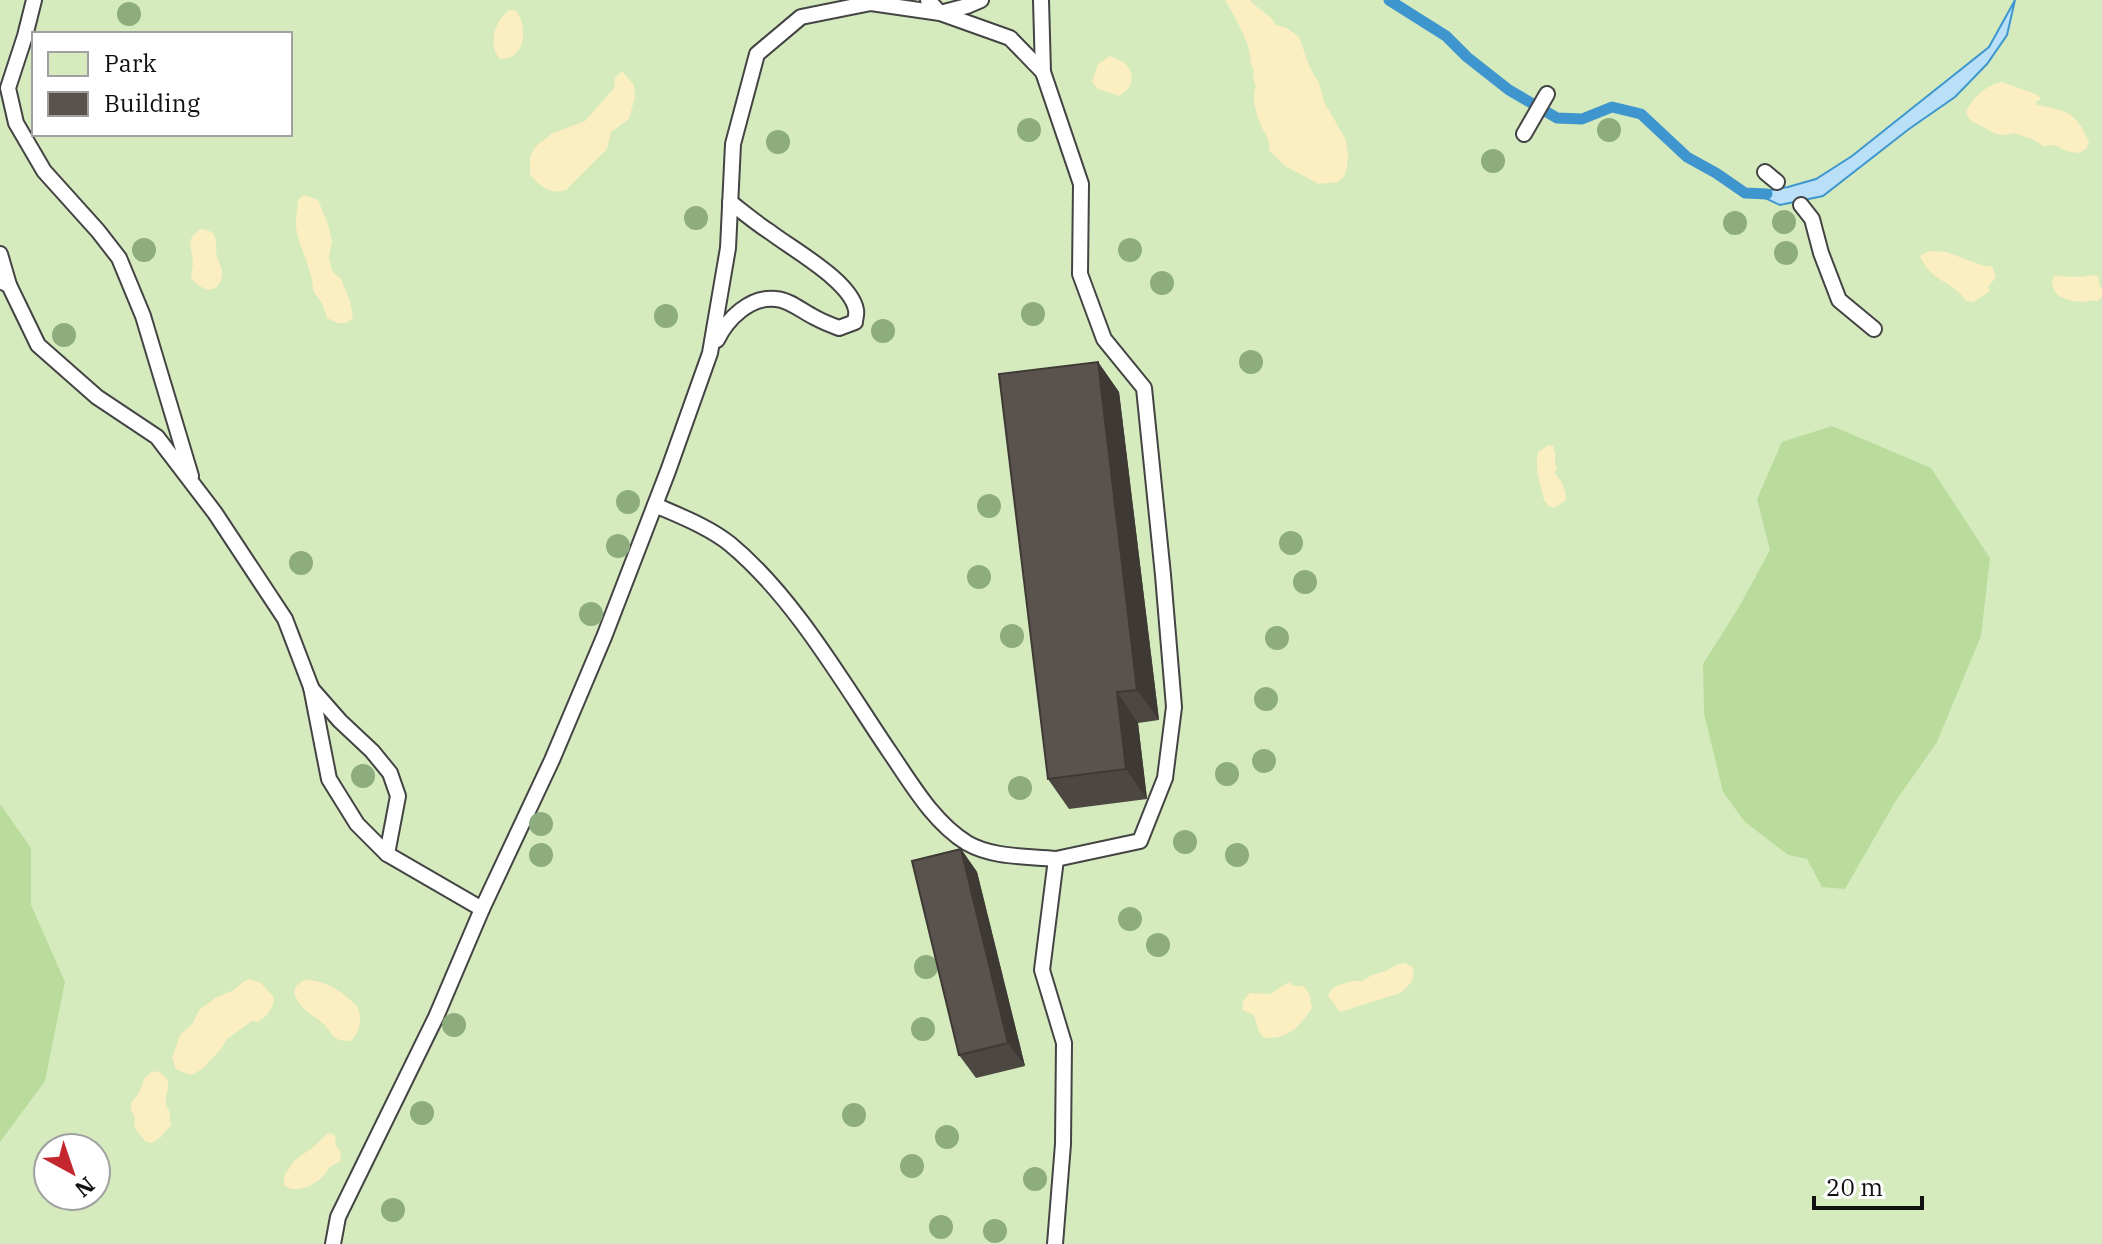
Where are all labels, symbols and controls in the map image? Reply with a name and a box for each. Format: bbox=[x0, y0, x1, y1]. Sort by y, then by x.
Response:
legend bbox=[32, 32, 292, 136]
text: Park bbox=[104, 47, 156, 79]
text: Building bbox=[104, 87, 200, 119]
north arrow bbox=[32, 1132, 112, 1212]
scale bar bbox=[1814, 1160, 1922, 1210]
text: N bbox=[69, 1171, 101, 1204]
text: 20 m bbox=[1826, 1171, 1883, 1203]

